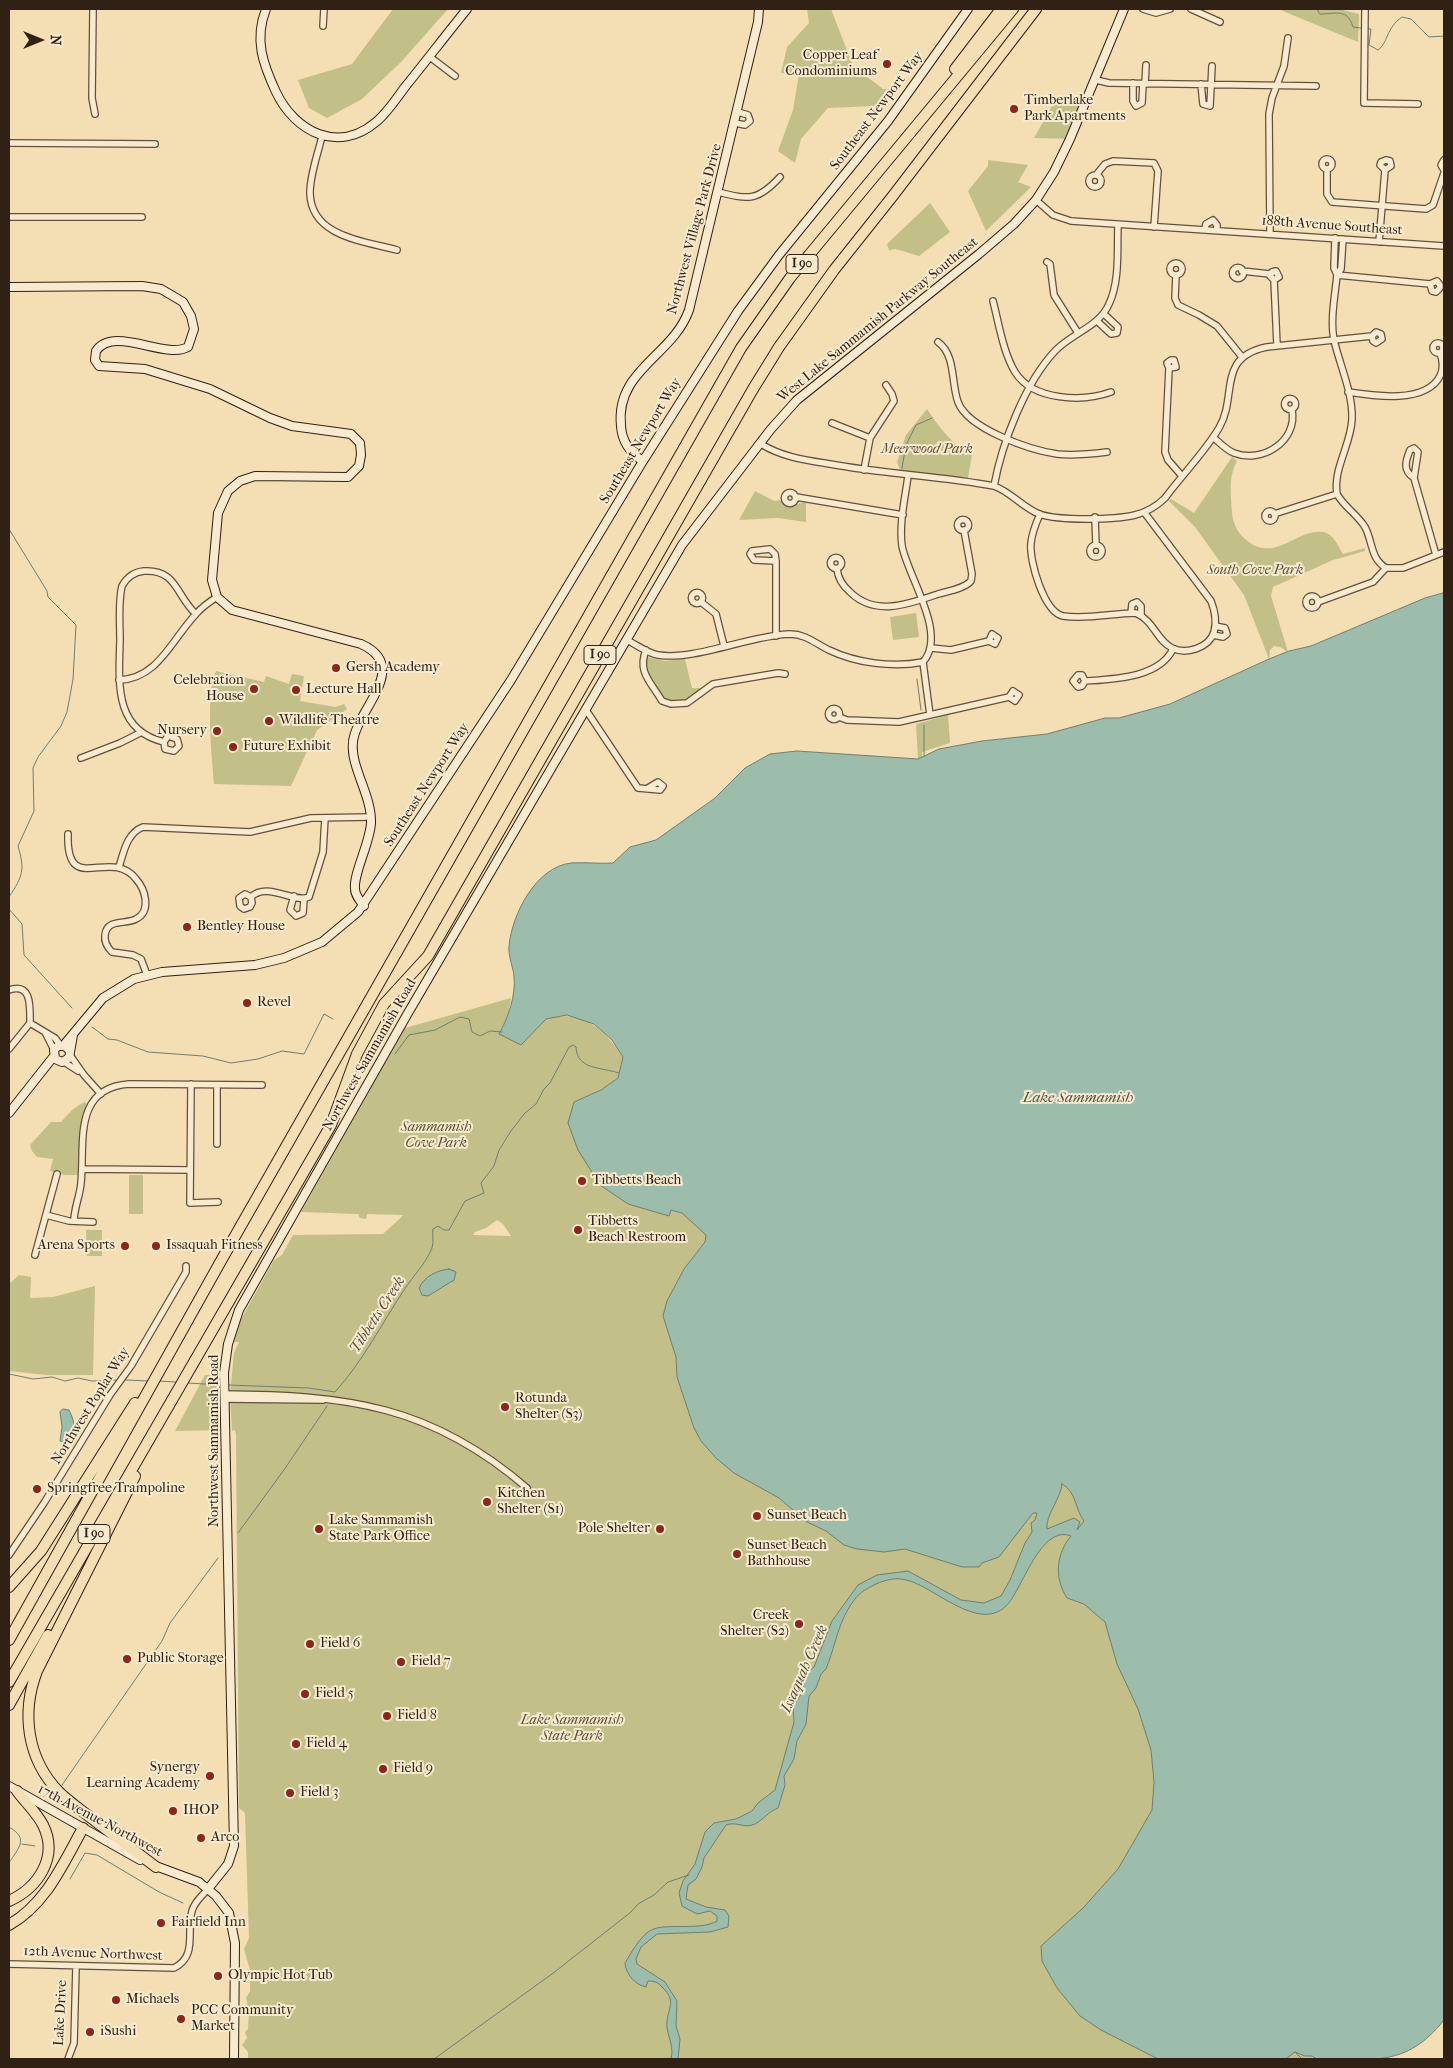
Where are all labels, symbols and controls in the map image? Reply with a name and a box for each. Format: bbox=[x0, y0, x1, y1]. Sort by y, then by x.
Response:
north arrow bbox=[15, 15, 65, 65]
text: N bbox=[47, 35, 64, 45]
place label: Copper Leaf Condominiums bbox=[785, 48, 877, 80]
street label: Southeast Newport Way bbox=[827, 48, 927, 174]
marker: Copper Leaf Condominiums bbox=[881, 58, 893, 70]
place label: Timberlake Park Apartments bbox=[1024, 93, 1126, 125]
marker: Timberlake Park Apartments bbox=[1008, 103, 1020, 115]
street label: Northwest Village Park Drive bbox=[664, 142, 726, 316]
street label: 188th Avenue Southeast bbox=[1261, 213, 1403, 239]
street label: West Lake Sammamish Parkway Southeast bbox=[774, 234, 982, 406]
road number: I 90 bbox=[786, 254, 818, 274]
street label: Southeast Newport Way bbox=[597, 375, 685, 507]
park label: Meerwood Park bbox=[881, 442, 973, 458]
park label: South Cove Park bbox=[1207, 563, 1303, 579]
road number: I 90 bbox=[584, 646, 616, 664]
place label: Gersh Academy bbox=[346, 660, 440, 676]
marker: Gersh Academy bbox=[330, 662, 342, 674]
place label: Celebration House bbox=[173, 673, 244, 706]
place label: Lecture Hall bbox=[306, 682, 382, 698]
marker: Celebration House bbox=[248, 683, 260, 695]
marker: Lecture Hall bbox=[290, 684, 302, 696]
place label: Wildlife Theatre bbox=[279, 713, 379, 729]
marker: Wildlife Theatre bbox=[263, 715, 275, 727]
street label: Southeast Newport Way bbox=[381, 720, 473, 850]
place label: Nursery bbox=[157, 723, 207, 739]
marker: Nursery bbox=[211, 725, 223, 737]
place label: Future Exhibit bbox=[243, 739, 331, 755]
marker: Future Exhibit bbox=[227, 741, 239, 753]
place label: Bentley House bbox=[197, 919, 285, 935]
marker: Bentley House bbox=[181, 921, 193, 933]
street label: Northwest Sammamish Road bbox=[320, 976, 420, 1134]
place label: Revel bbox=[257, 995, 291, 1011]
marker: Revel bbox=[241, 997, 253, 1009]
water label: Lake Sammamish bbox=[1023, 1089, 1133, 1107]
park label: Sammamish Cove Park bbox=[401, 1120, 471, 1152]
place label: Tibbetts Beach bbox=[592, 1173, 681, 1189]
marker: Tibbetts Beach bbox=[576, 1175, 588, 1187]
place label: Tibbetts Beach Restroom bbox=[588, 1214, 686, 1246]
marker: Tibbetts Beach Restroom bbox=[572, 1224, 584, 1236]
place label: Arena Sports bbox=[38, 1238, 115, 1254]
place label: Issaquah Fitness bbox=[166, 1238, 263, 1254]
marker: Arena Sports bbox=[119, 1240, 131, 1252]
marker: Issaquah Fitness bbox=[150, 1240, 162, 1252]
water label: Tibbetts Creek bbox=[346, 1273, 410, 1357]
street label: Northwest Poplar Way bbox=[48, 1344, 134, 1468]
street label: Northwest Sammamish Road bbox=[207, 1355, 223, 1527]
place label: Rotunda Shelter (S3) bbox=[515, 1391, 582, 1424]
marker: Rotunda Shelter (S3) bbox=[499, 1401, 511, 1413]
place label: Springfree Trampoline bbox=[47, 1481, 185, 1497]
marker: Springfree Trampoline bbox=[31, 1483, 43, 1495]
place label: Kitchen Shelter (S1) bbox=[497, 1486, 564, 1518]
marker: Kitchen Shelter (S1) bbox=[481, 1496, 493, 1508]
place label: Sunset Beach bbox=[767, 1508, 847, 1524]
marker: Sunset Beach bbox=[751, 1510, 763, 1522]
place label: Lake Sammamish State Park Office bbox=[329, 1513, 433, 1545]
place label: Pole Shelter bbox=[578, 1521, 650, 1537]
marker: Lake Sammamish State Park Office bbox=[313, 1523, 325, 1535]
marker: Pole Shelter bbox=[654, 1523, 666, 1535]
road number: I 90 bbox=[78, 1525, 110, 1544]
place label: Sunset Beach Bathhouse bbox=[747, 1538, 827, 1570]
marker: Sunset Beach Bathhouse bbox=[731, 1548, 743, 1560]
place label: Creek Shelter (S2) bbox=[720, 1608, 789, 1640]
marker: Creek Shelter (S2) bbox=[793, 1618, 805, 1630]
water label: Issaquah Creek bbox=[778, 1622, 832, 1716]
place label: Field 6 bbox=[320, 1636, 360, 1652]
marker: Field 6 bbox=[304, 1638, 316, 1650]
place label: Public Storage bbox=[137, 1651, 224, 1667]
marker: Public Storage bbox=[121, 1653, 133, 1665]
place label: Field 7 bbox=[411, 1654, 451, 1670]
marker: Field 7 bbox=[395, 1656, 407, 1668]
place label: Field 5 bbox=[315, 1686, 354, 1702]
marker: Field 5 bbox=[299, 1688, 311, 1700]
place label: Field 8 bbox=[397, 1708, 437, 1724]
marker: Field 8 bbox=[381, 1710, 393, 1722]
park label: Lake Sammamish State Park bbox=[521, 1713, 623, 1745]
place label: Field 4 bbox=[306, 1736, 347, 1752]
marker: Field 4 bbox=[290, 1738, 302, 1750]
place label: Synergy Learning Academy bbox=[86, 1760, 200, 1792]
place label: Field 9 bbox=[393, 1761, 433, 1777]
marker: Field 9 bbox=[377, 1763, 389, 1775]
marker: Synergy Learning Academy bbox=[204, 1770, 216, 1782]
street label: 17th Avenue Northwest bbox=[35, 1781, 165, 1861]
place label: Field 3 bbox=[300, 1785, 339, 1801]
marker: Field 3 bbox=[284, 1787, 296, 1799]
place label: IHOP bbox=[183, 1803, 219, 1819]
marker: IHOP bbox=[167, 1805, 179, 1817]
place label: Arco bbox=[211, 1830, 239, 1846]
marker: Arco bbox=[195, 1832, 207, 1844]
place label: Fairfield Inn bbox=[171, 1915, 246, 1931]
marker: Fairfield Inn bbox=[155, 1917, 167, 1929]
street label: 12th Avenue Northwest bbox=[23, 1943, 163, 1965]
place label: Olympic Hot Tub bbox=[228, 1968, 333, 1984]
marker: Olympic Hot Tub bbox=[212, 1970, 224, 1982]
street label: Lake Drive bbox=[51, 1980, 71, 2046]
place label: Michaels bbox=[126, 1992, 179, 2008]
marker: Michaels bbox=[110, 1994, 122, 2006]
place label: PCC Community Market bbox=[191, 2003, 293, 2035]
marker: PCC Community Market bbox=[175, 2013, 187, 2025]
place label: iSushi bbox=[100, 2024, 136, 2040]
marker: iSushi bbox=[84, 2026, 96, 2038]

